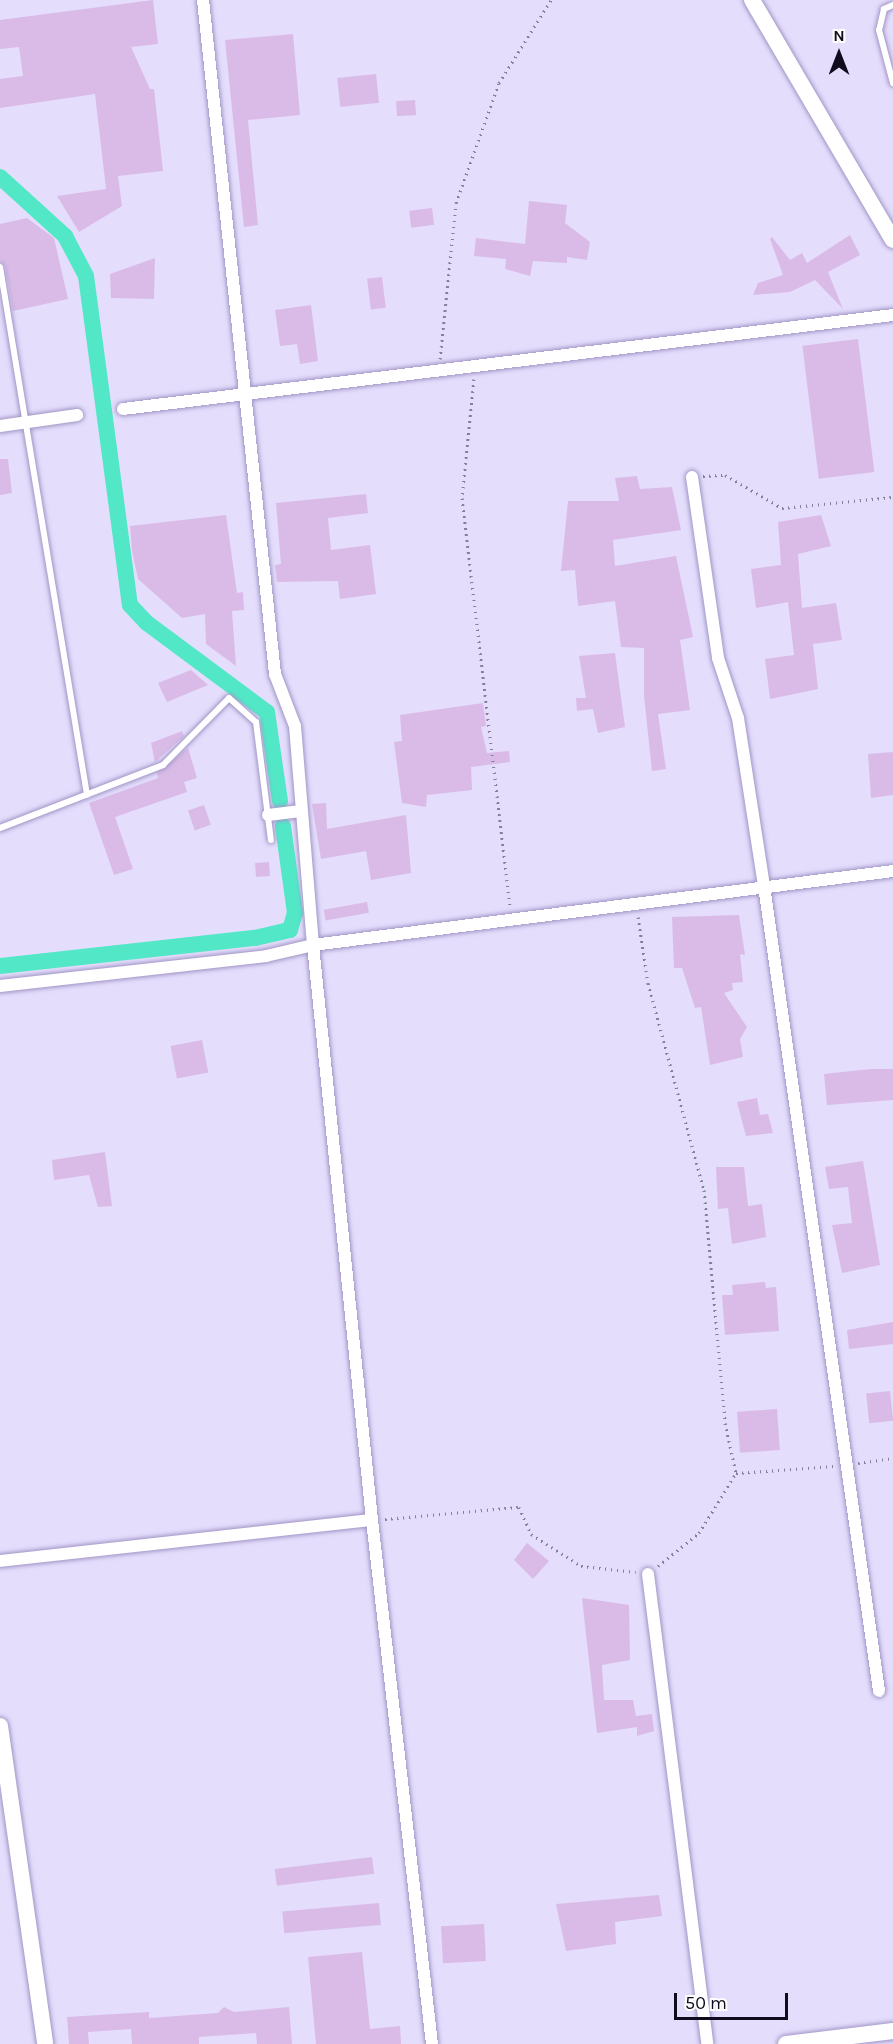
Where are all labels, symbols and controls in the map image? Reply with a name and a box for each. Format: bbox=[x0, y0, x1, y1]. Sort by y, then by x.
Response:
north arrow bbox=[809, 24, 869, 84]
text: N bbox=[833, 26, 845, 45]
scale bar bbox=[677, 1981, 791, 2019]
text: 50 m bbox=[685, 1992, 727, 2014]

